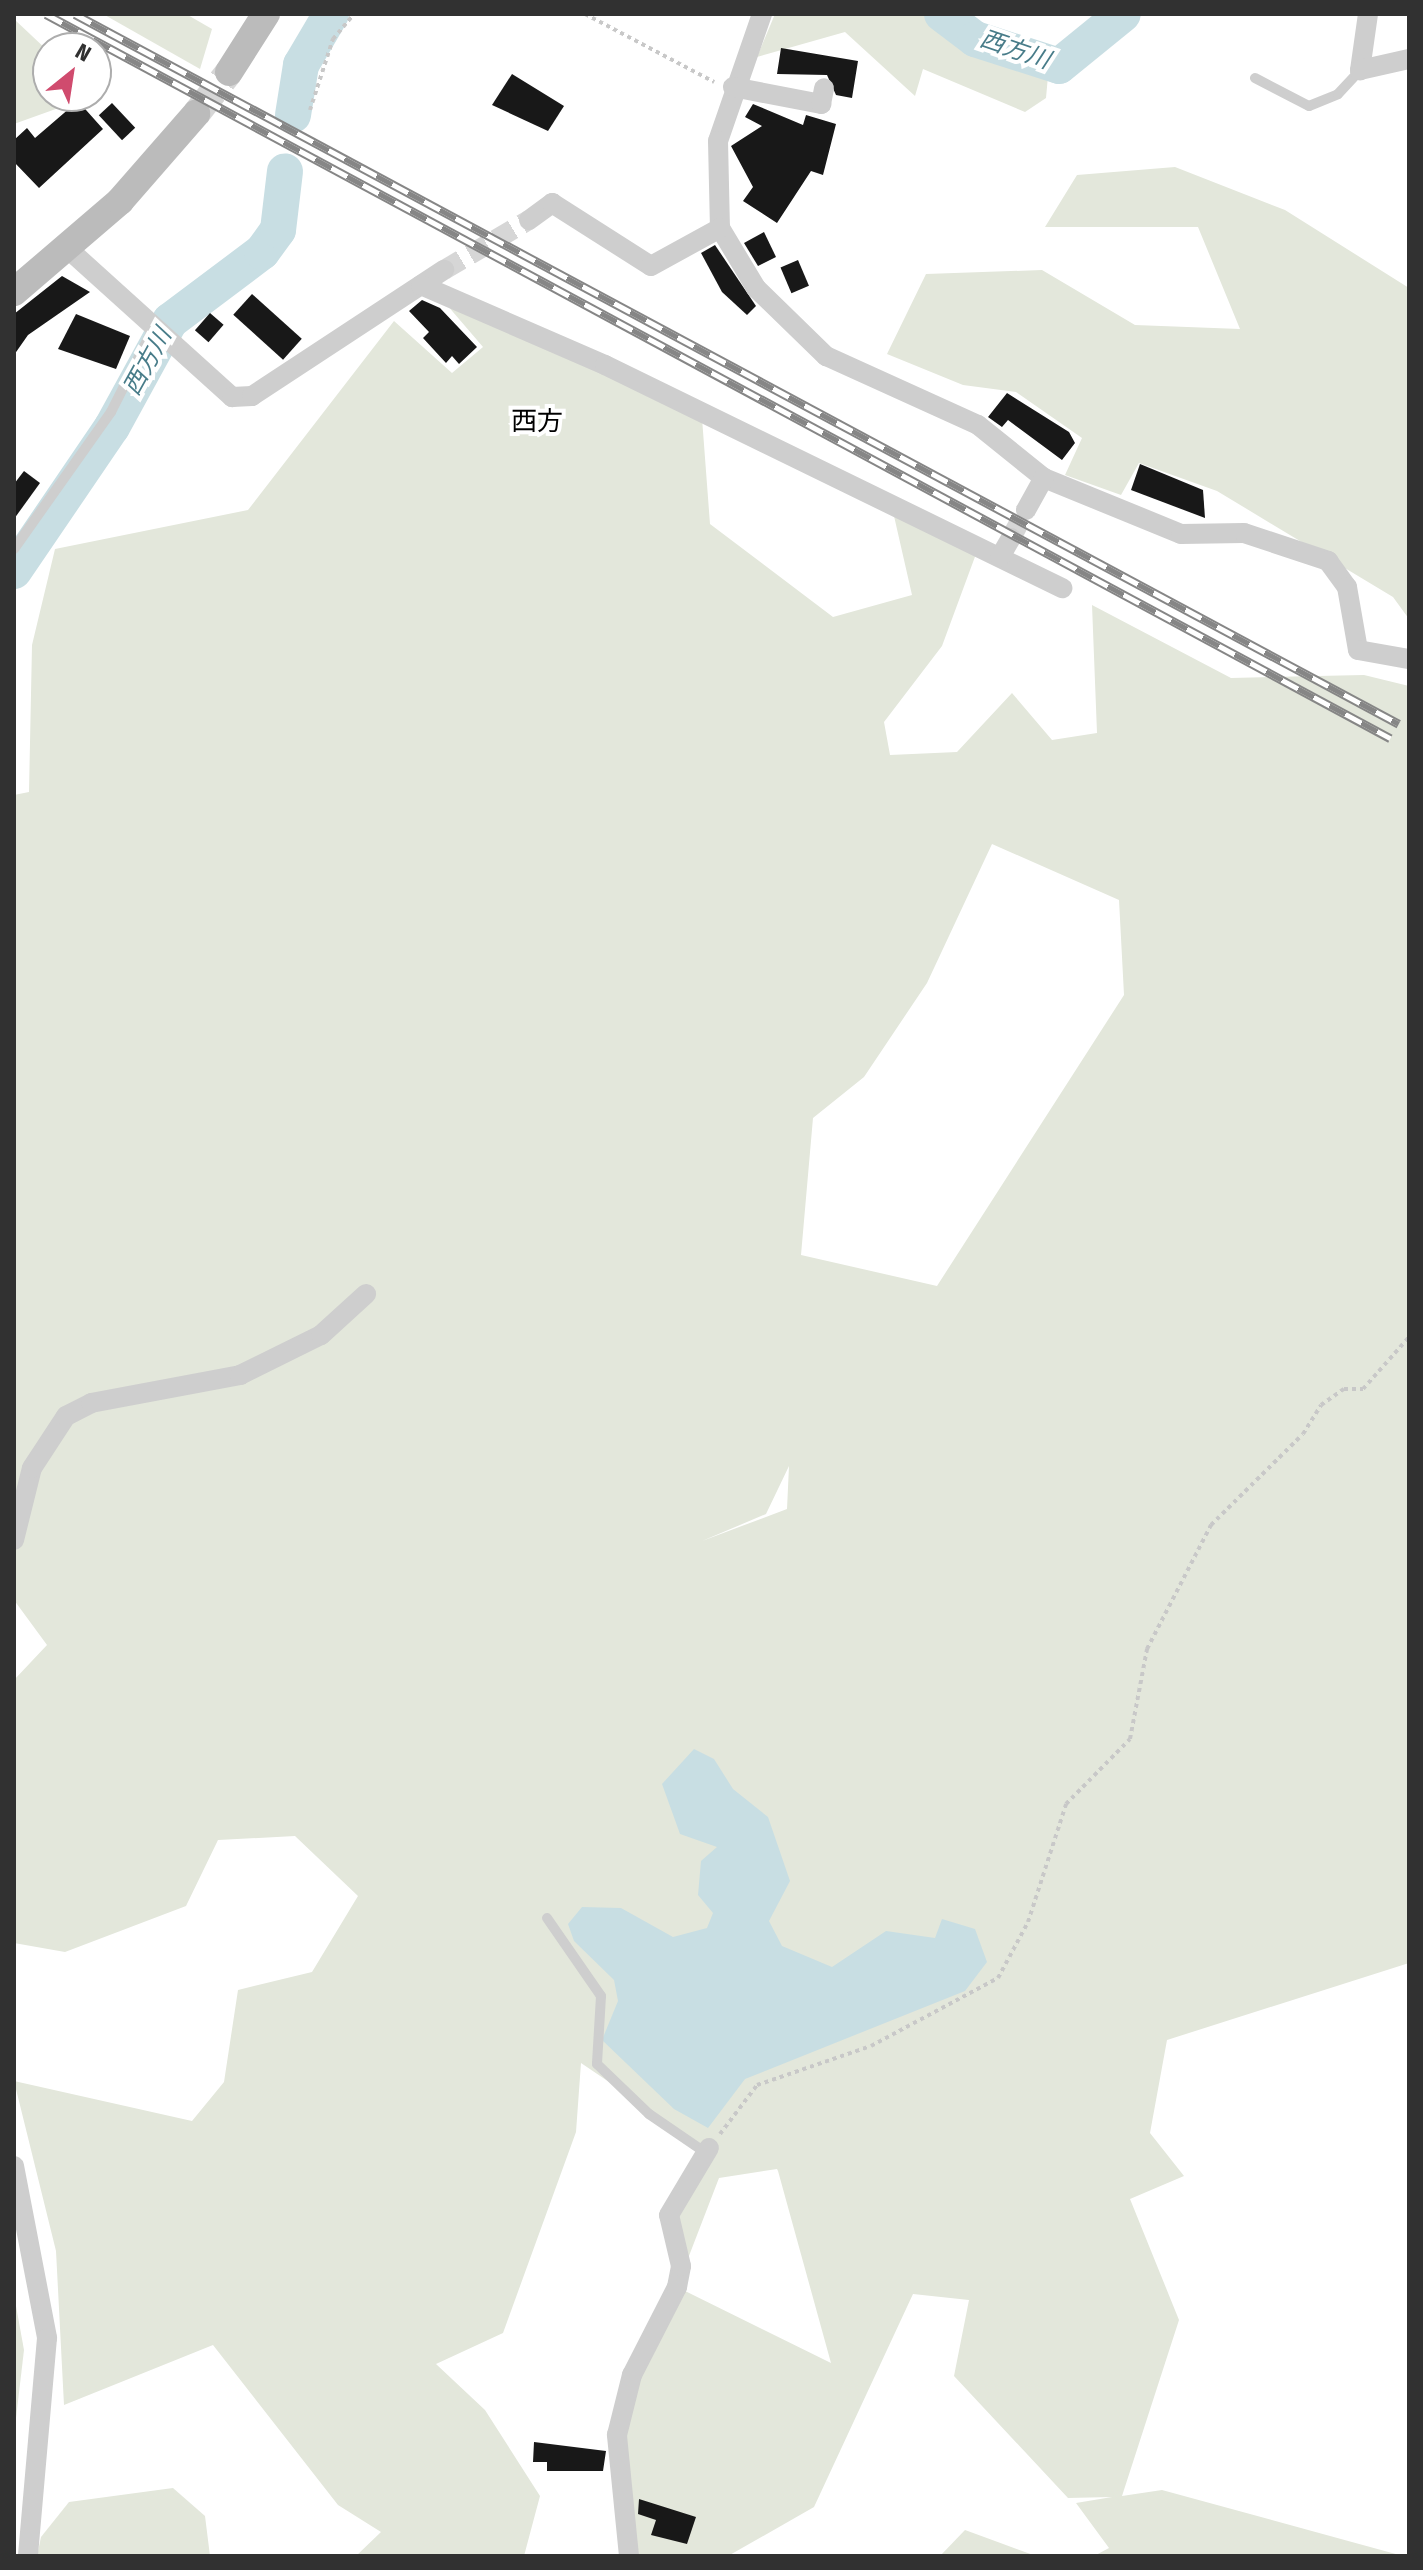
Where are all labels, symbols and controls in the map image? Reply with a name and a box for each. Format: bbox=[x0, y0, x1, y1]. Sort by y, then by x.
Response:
water label: 西方川 bbox=[976, 25, 1054, 75]
north arrow bbox=[32, 32, 112, 112]
text: N bbox=[71, 38, 96, 68]
water label: 西方川 bbox=[118, 324, 178, 400]
district label: 西方 bbox=[511, 406, 563, 438]

